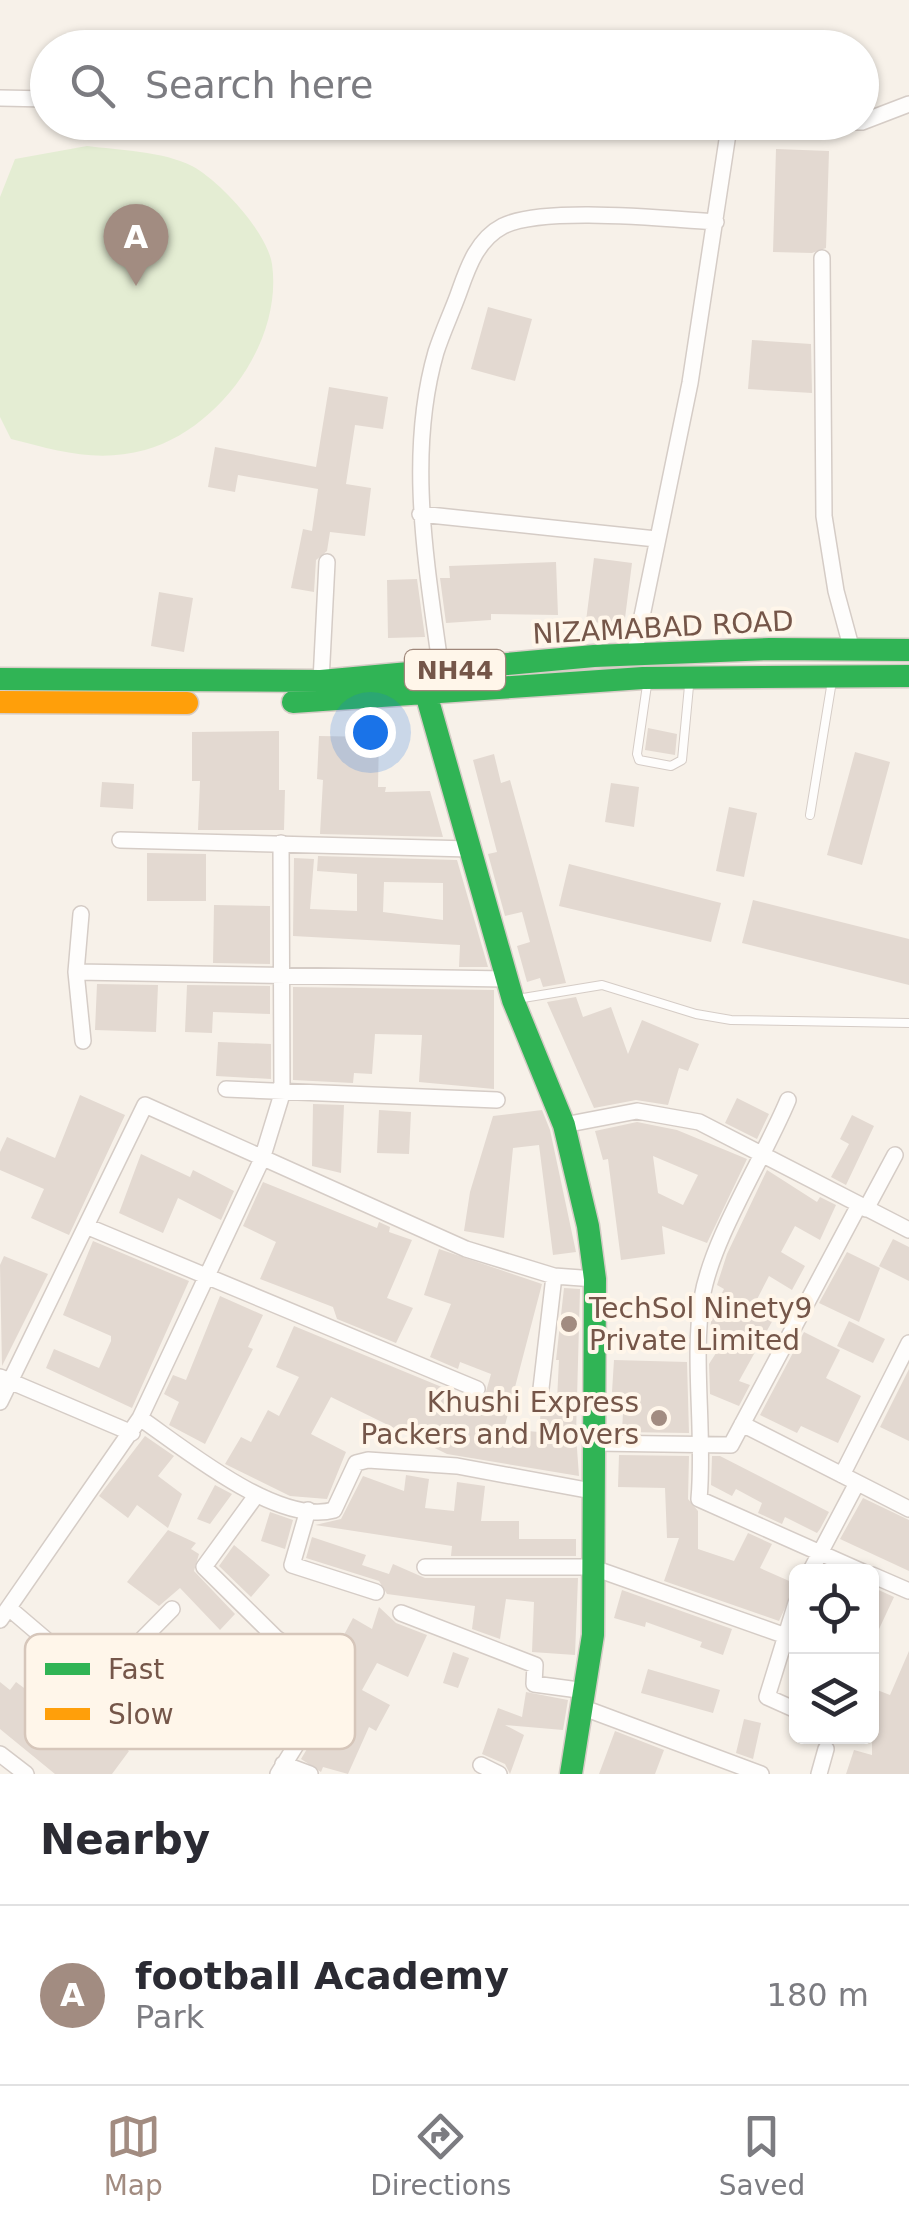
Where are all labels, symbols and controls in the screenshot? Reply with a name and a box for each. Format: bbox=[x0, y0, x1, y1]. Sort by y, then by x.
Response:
search box bbox=[30, 30, 879, 140]
icon: search bbox=[65, 58, 120, 113]
text: Search here bbox=[145, 63, 373, 107]
pin: A bbox=[104, 204, 168, 286]
street label: NIZAMABAD ROAD bbox=[532, 604, 794, 651]
road number: NH44 bbox=[405, 650, 505, 690]
your location bbox=[345, 707, 396, 758]
place label: TechSol Ninety9 Private Limited bbox=[588, 1292, 812, 1357]
marker: TechSol Ninety9 Private Limited bbox=[558, 1313, 580, 1335]
place label: Khushi Express Packers and Movers bbox=[361, 1386, 639, 1451]
marker: Khushi Express Packers and Movers bbox=[648, 1407, 670, 1429]
map controls bbox=[789, 1564, 879, 1744]
button: locate bbox=[789, 1564, 879, 1654]
legend bbox=[25, 1634, 355, 1749]
text: Fast bbox=[108, 1653, 164, 1686]
button: layers bbox=[789, 1654, 879, 1744]
text: Slow bbox=[108, 1698, 174, 1731]
text: Nearby bbox=[40, 1815, 210, 1864]
text: football Academy bbox=[135, 1954, 509, 1998]
text: A bbox=[60, 1976, 85, 2014]
text: 180 m bbox=[767, 1976, 869, 2014]
text: Park bbox=[135, 1998, 204, 2036]
tab: Map bbox=[104, 2109, 163, 2202]
tab: Directions bbox=[370, 2109, 511, 2202]
tab: Saved bbox=[719, 2109, 805, 2202]

